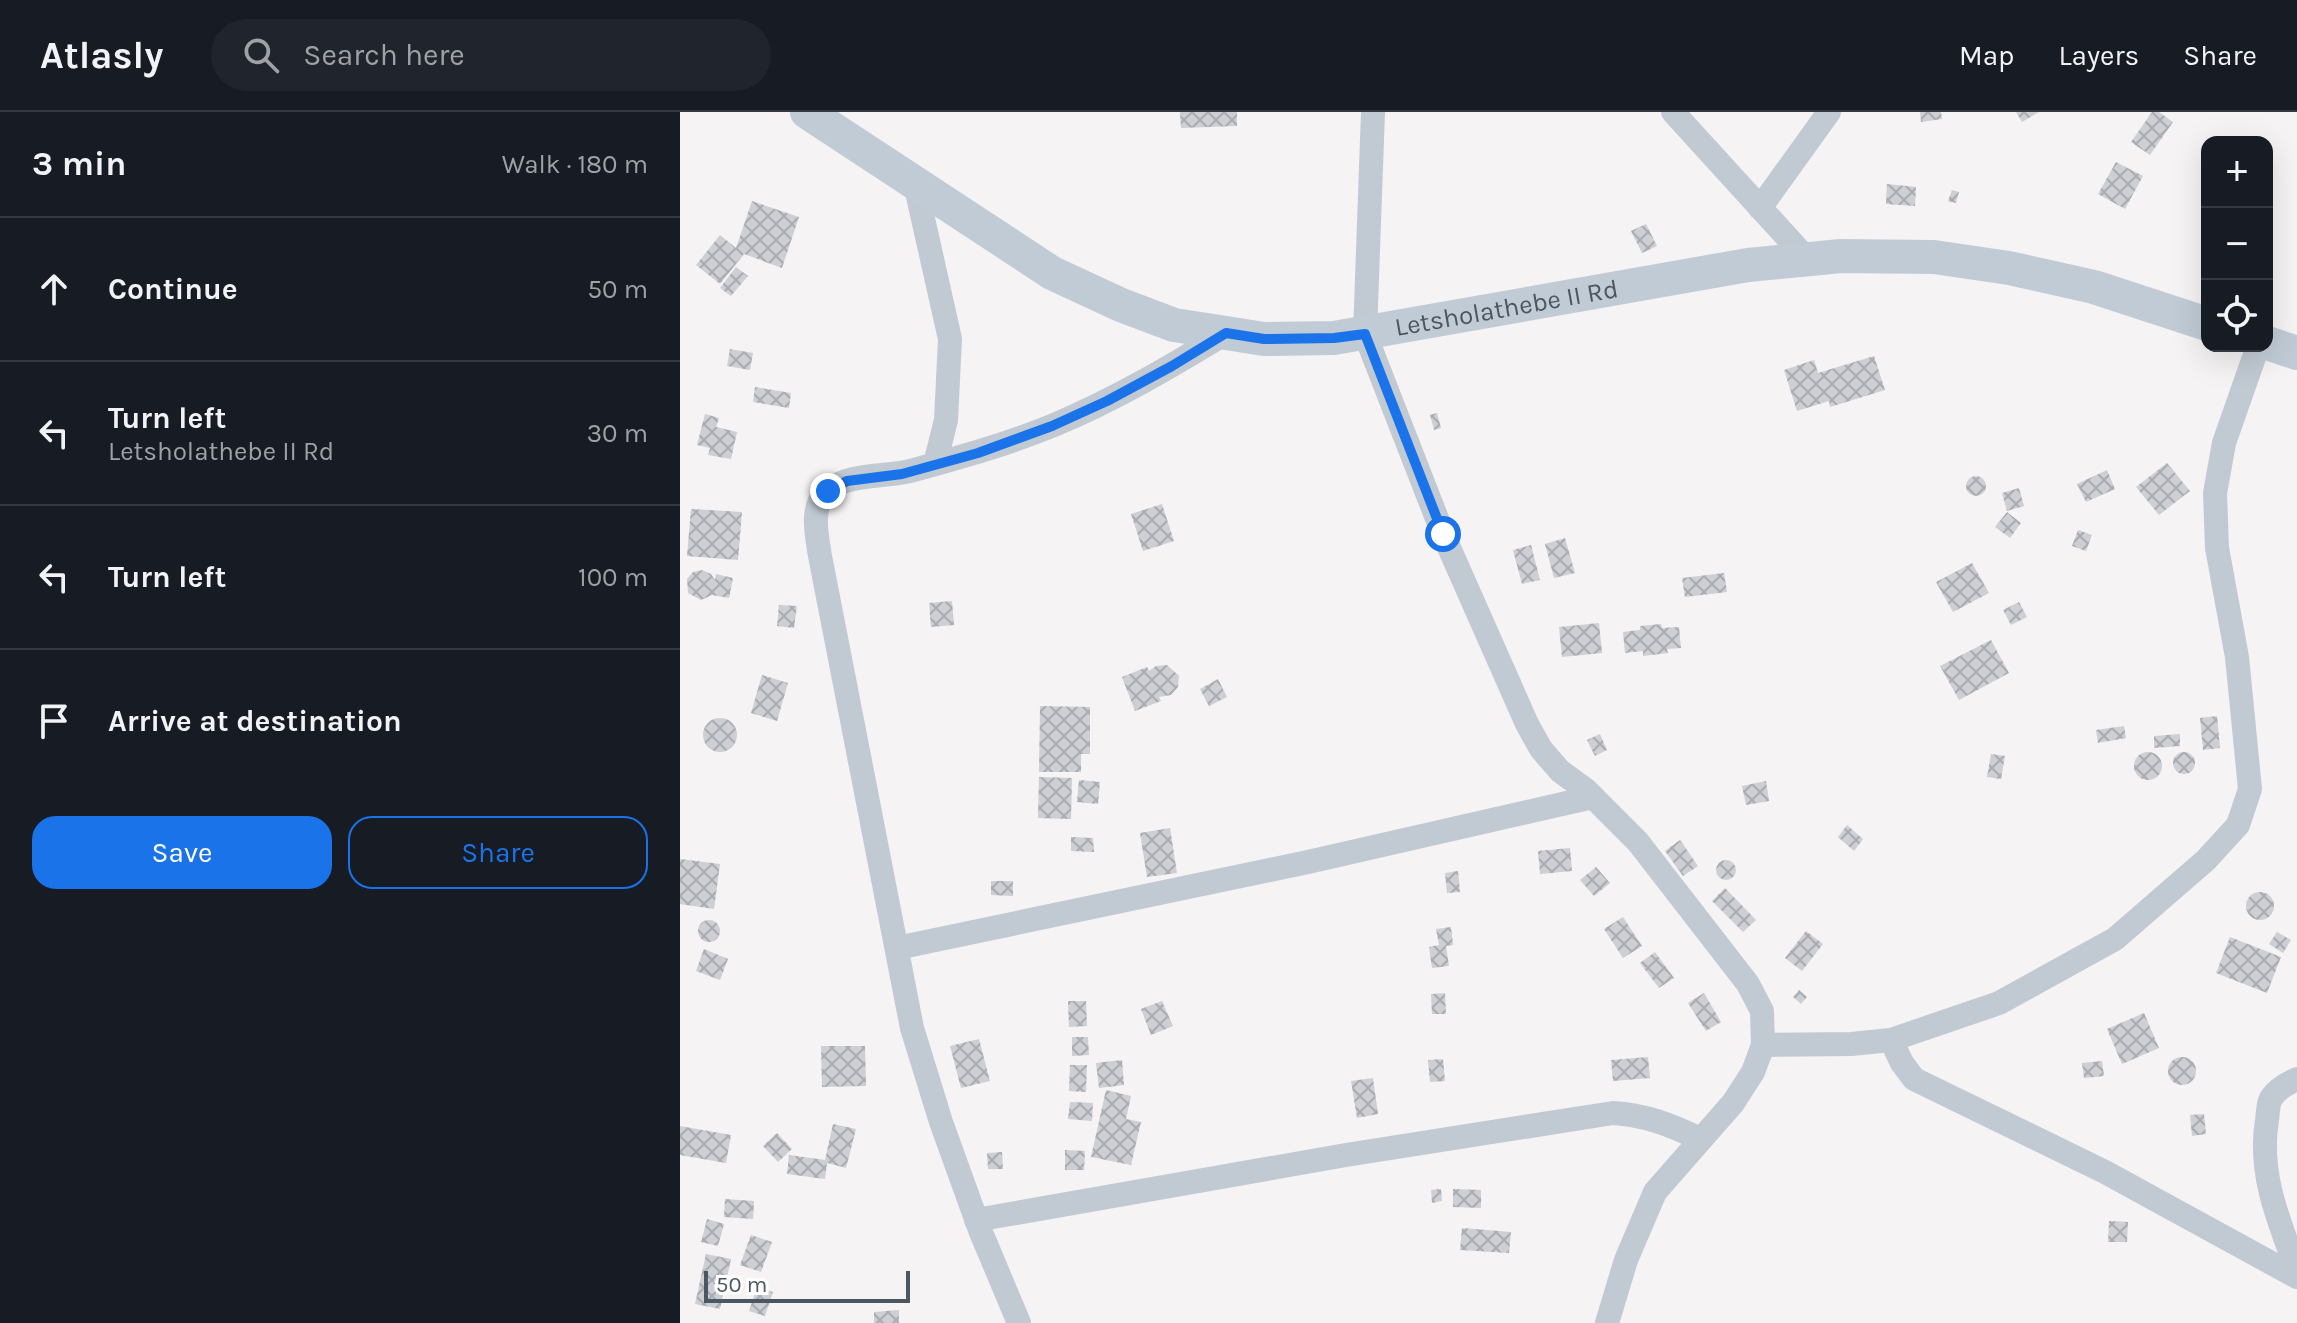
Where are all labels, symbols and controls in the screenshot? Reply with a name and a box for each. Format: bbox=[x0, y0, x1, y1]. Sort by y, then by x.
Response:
search box bbox=[211, 19, 771, 91]
text: Atlasly bbox=[40, 33, 163, 78]
icon: search bbox=[239, 33, 283, 77]
text: Search here bbox=[303, 37, 465, 73]
text: Map bbox=[1959, 39, 2014, 72]
text: Layers bbox=[2058, 39, 2139, 72]
text: Share bbox=[2183, 39, 2257, 72]
map controls bbox=[2201, 136, 2273, 352]
button: + bbox=[2201, 136, 2273, 208]
text: 3 min bbox=[32, 144, 126, 184]
text: Walk · 180 m bbox=[502, 149, 648, 180]
button: − bbox=[2201, 208, 2273, 280]
icon: ahead bbox=[32, 267, 76, 311]
text: Continue bbox=[108, 271, 238, 307]
street label: Letsholathebe II Rd bbox=[1392, 273, 1621, 343]
text: 50 m bbox=[587, 274, 648, 305]
button: locate bbox=[2201, 280, 2273, 352]
text: Turn left bbox=[108, 400, 226, 436]
icon: left bbox=[32, 411, 76, 455]
text: 30 m bbox=[587, 418, 648, 449]
text: Letsholathebe II Rd bbox=[108, 436, 334, 467]
route end bbox=[810, 473, 846, 509]
route start bbox=[1425, 516, 1461, 552]
icon: left bbox=[32, 555, 76, 599]
text: Turn left bbox=[108, 559, 226, 595]
text: 100 m bbox=[578, 562, 648, 593]
icon: arrive bbox=[32, 699, 76, 743]
text: Arrive at destination bbox=[108, 703, 402, 739]
button: Save bbox=[32, 816, 332, 889]
button: Share bbox=[348, 816, 648, 889]
scale bar bbox=[704, 1267, 910, 1303]
text: 50 m bbox=[716, 1272, 767, 1298]

